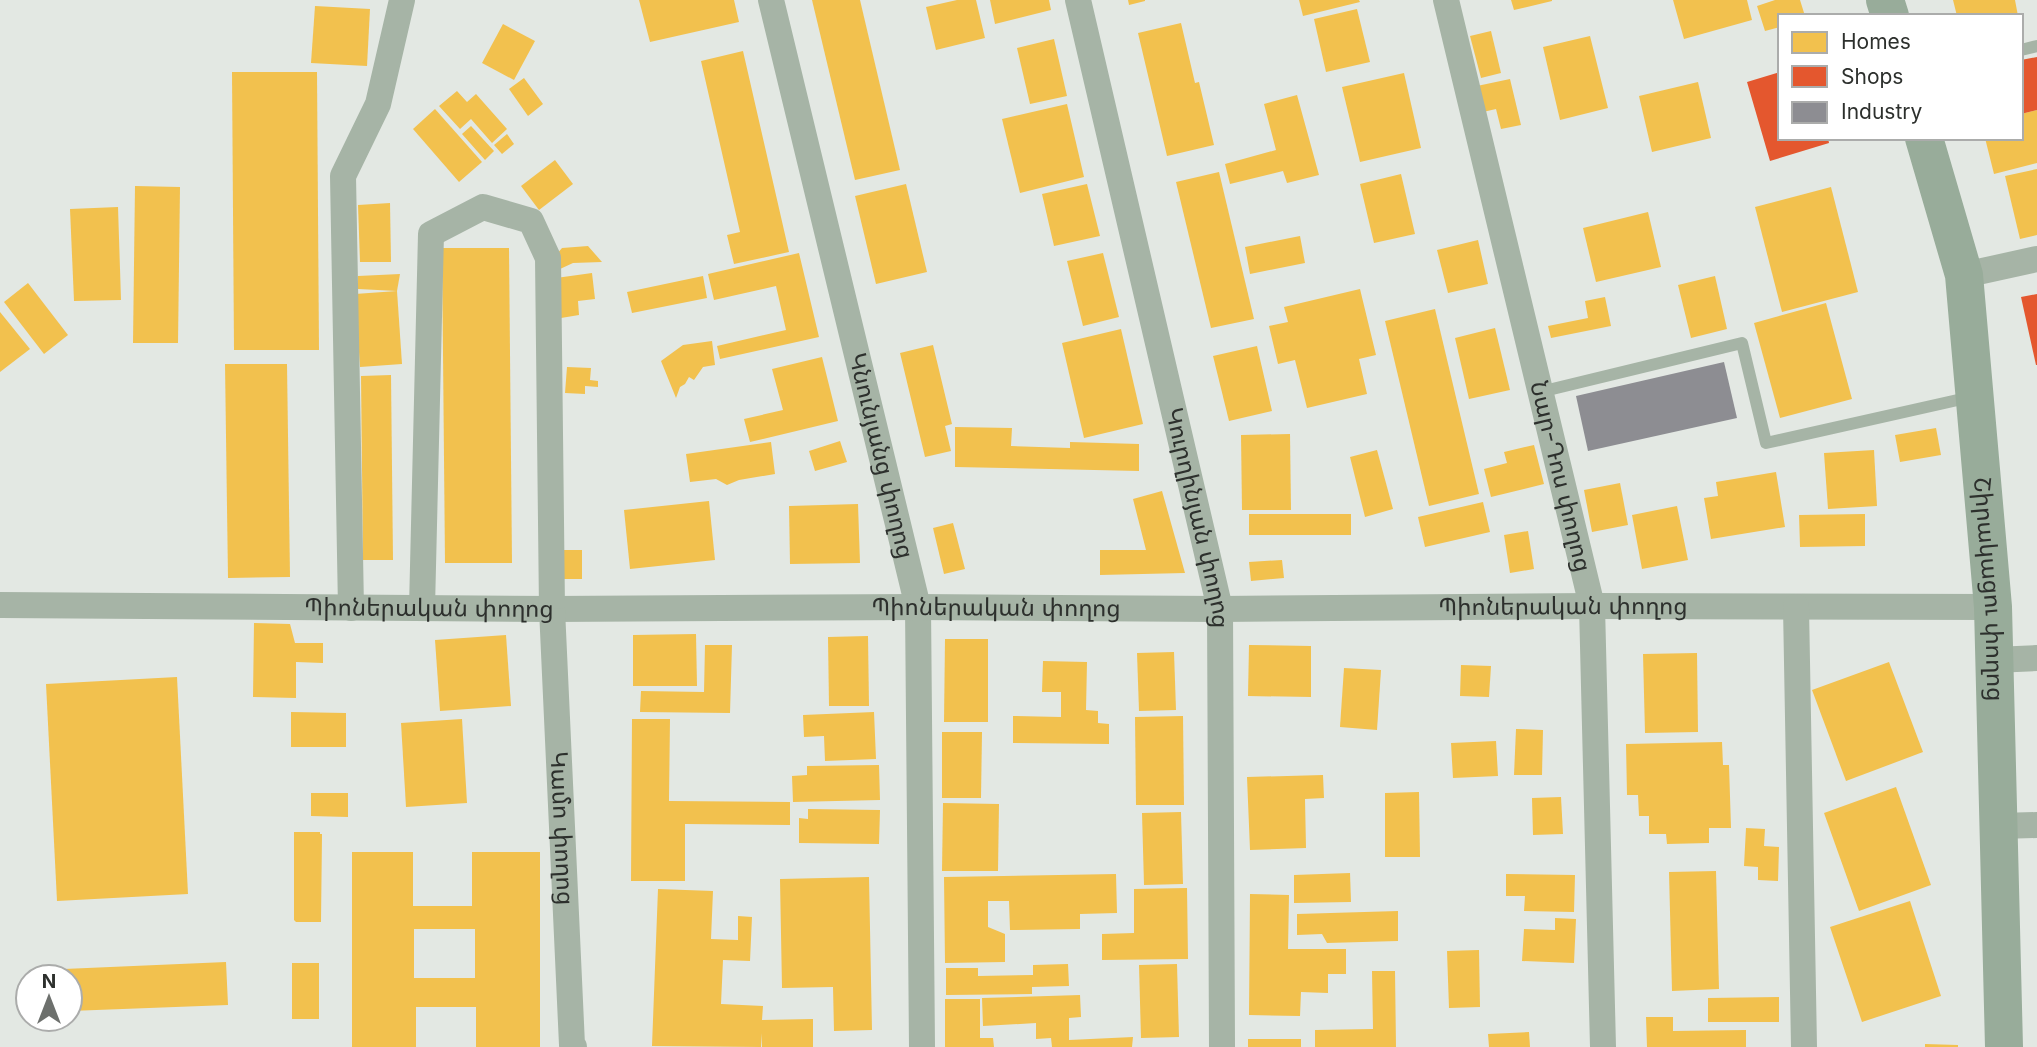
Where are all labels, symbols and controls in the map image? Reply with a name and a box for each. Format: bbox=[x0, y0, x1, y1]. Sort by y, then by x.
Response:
legend bbox=[1778, 14, 2023, 140]
text: Homes bbox=[1841, 29, 1911, 54]
text: Shops bbox=[1841, 64, 1903, 89]
text: Industry bbox=[1841, 99, 1923, 124]
street label: Կնունյանց փողոց bbox=[843, 350, 921, 562]
street label: Նար-Դոս փողոց bbox=[1524, 378, 1598, 575]
street label: Կուրղինյան փողոց bbox=[1160, 405, 1236, 629]
street label: Շիրակացու փողոց bbox=[1968, 476, 2010, 702]
street label: Պիոներական փողոց bbox=[1438, 591, 1688, 621]
street label: Պիոներական փողոց bbox=[304, 592, 554, 623]
street label: Պիոներական փողոց bbox=[871, 592, 1121, 622]
street label: Կամո փողոց bbox=[545, 751, 581, 906]
north arrow bbox=[14, 963, 84, 1033]
text: N bbox=[42, 970, 56, 993]

